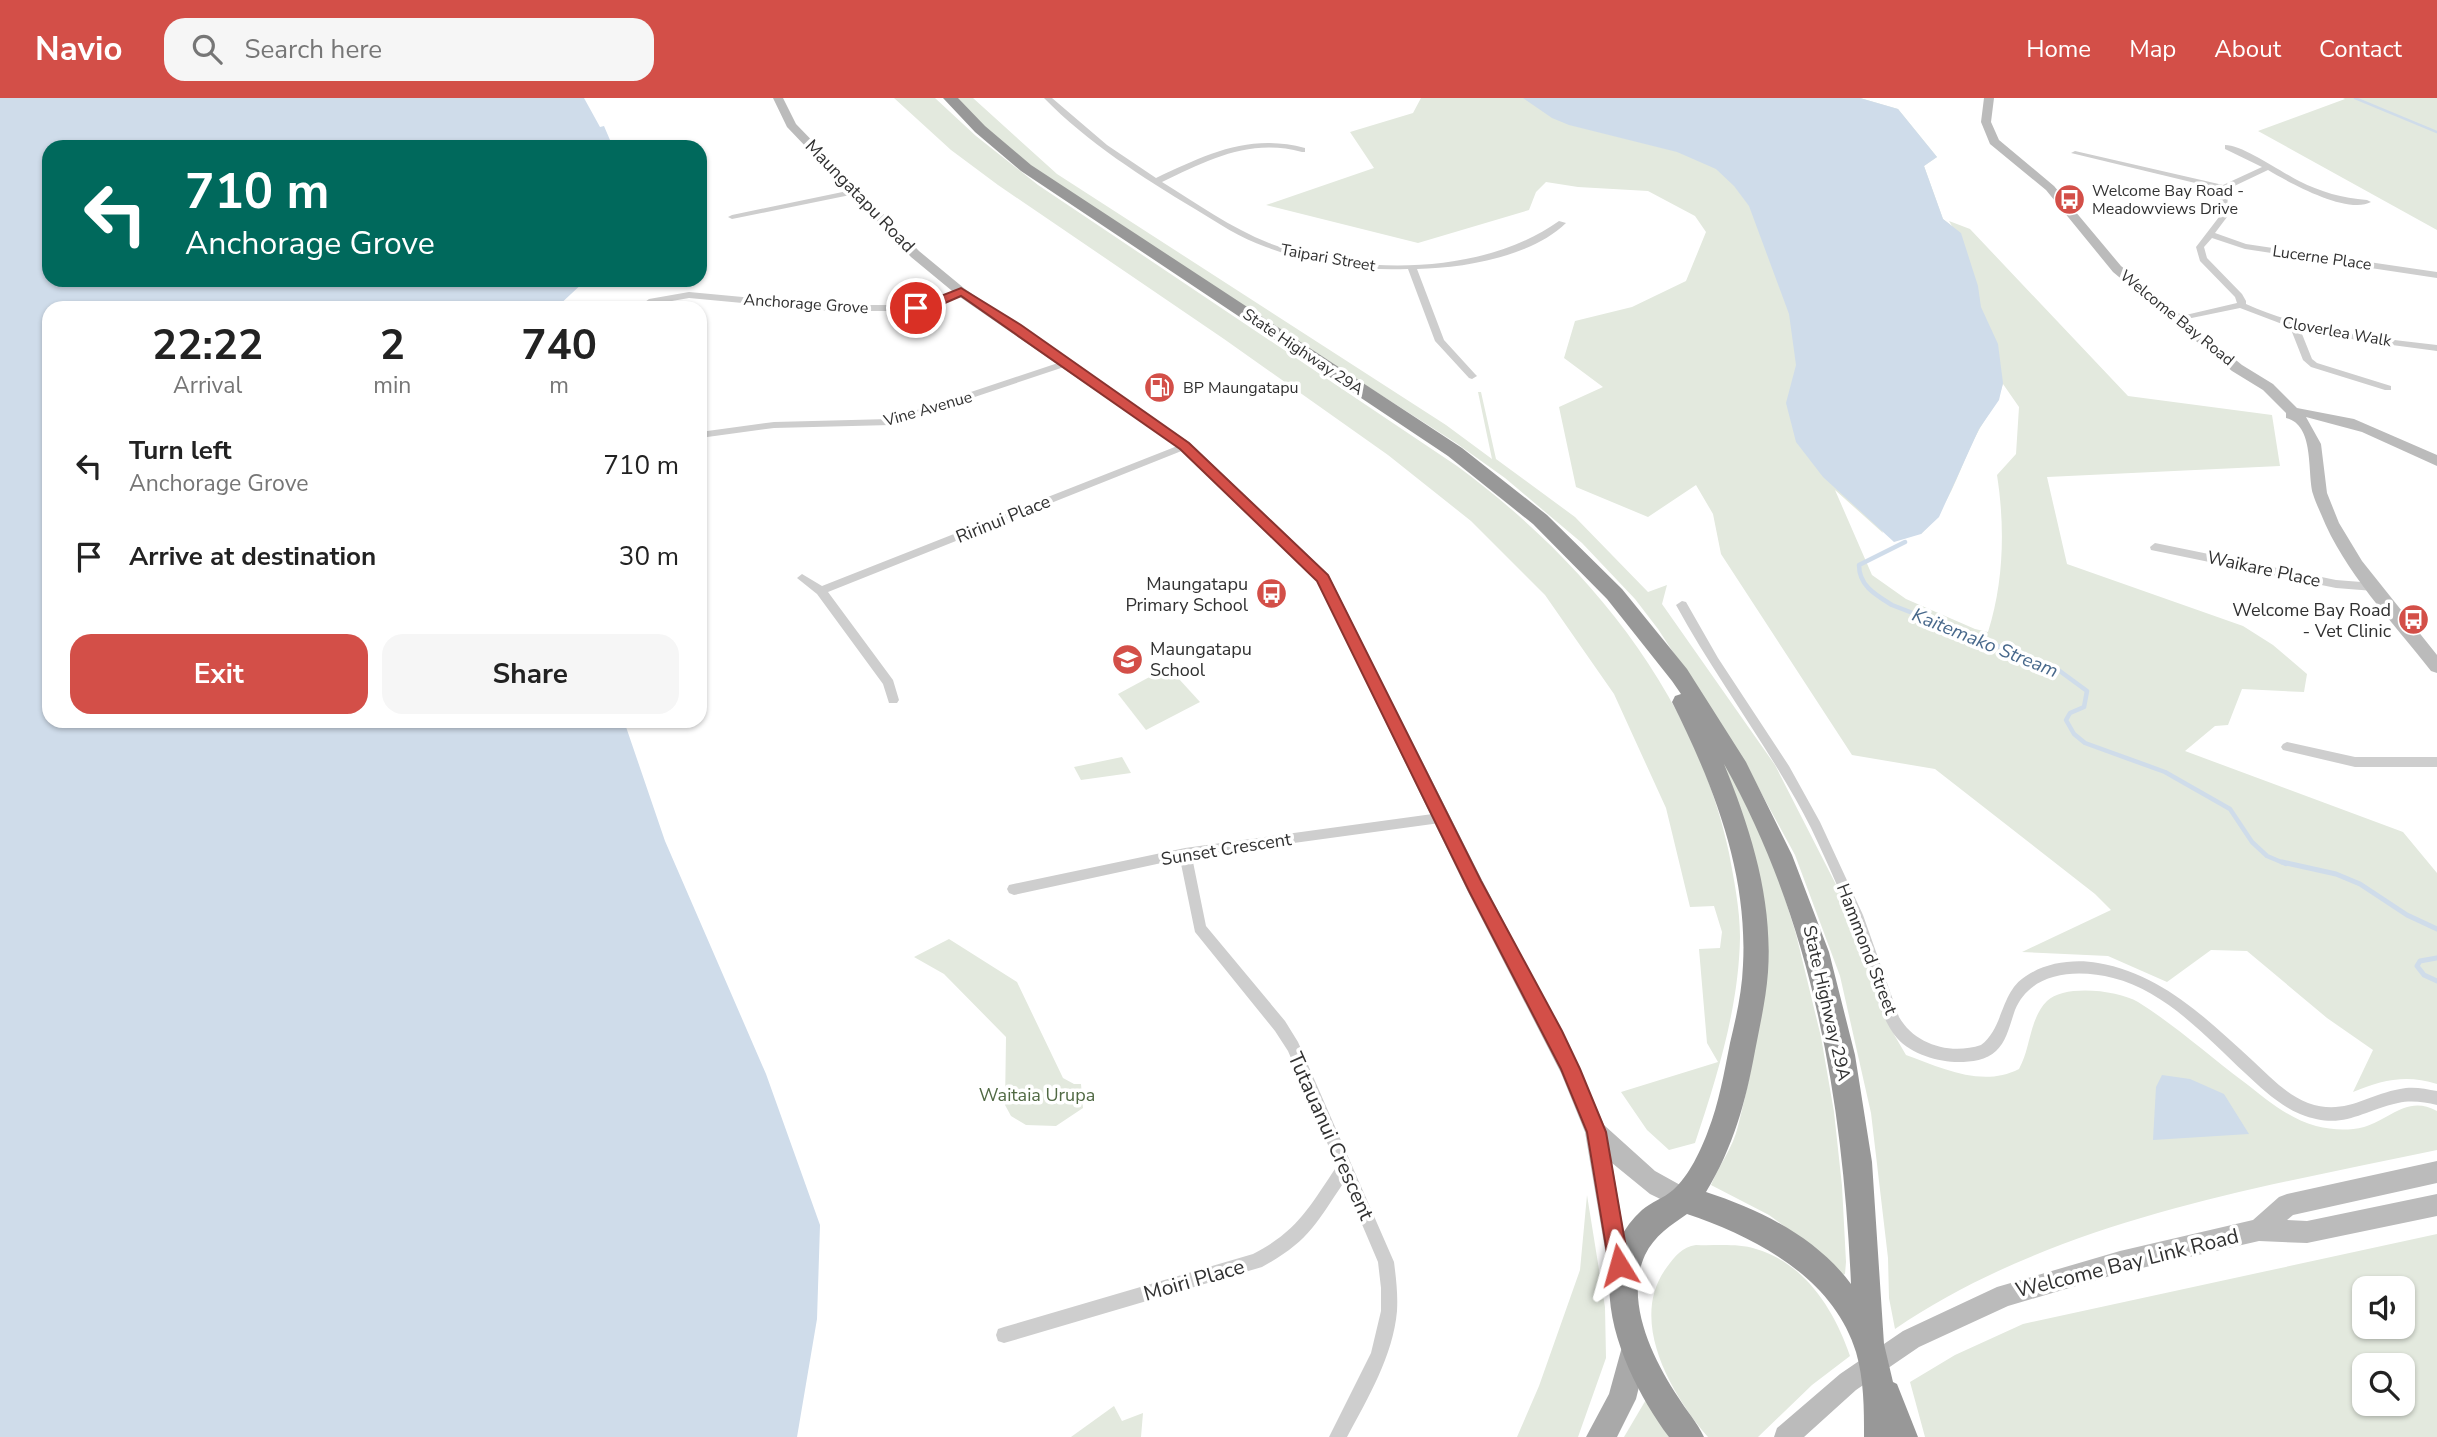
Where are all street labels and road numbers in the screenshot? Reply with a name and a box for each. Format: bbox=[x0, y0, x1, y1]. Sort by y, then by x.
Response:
street label: Maungatapu Road bbox=[800, 134, 920, 258]
street label: Taipari Street bbox=[1279, 239, 1377, 277]
street label: Lucerne Place bbox=[2271, 240, 2373, 276]
street label: Welcome Bay Road bbox=[2115, 265, 2239, 371]
street label: Anchorage Grove bbox=[743, 289, 869, 319]
street label: State Highway 29A bbox=[1238, 303, 1368, 401]
street label: Cloverlea Walk bbox=[2281, 312, 2394, 353]
street label: Vine Avenue bbox=[880, 386, 975, 432]
street label: Ririnui Place bbox=[952, 489, 1054, 549]
street label: Waikare Place bbox=[2205, 545, 2323, 593]
street label: Sunset Crescent bbox=[1159, 827, 1293, 871]
street label: Hammond Street bbox=[1831, 880, 1903, 1019]
street label: State Highway 29A bbox=[1797, 923, 1857, 1083]
street label: Tutauanui Crescent bbox=[1281, 1048, 1381, 1225]
street label: Welcome Bay Link Road bbox=[2012, 1222, 2242, 1304]
street label: Moiri Place bbox=[1140, 1252, 1248, 1308]

